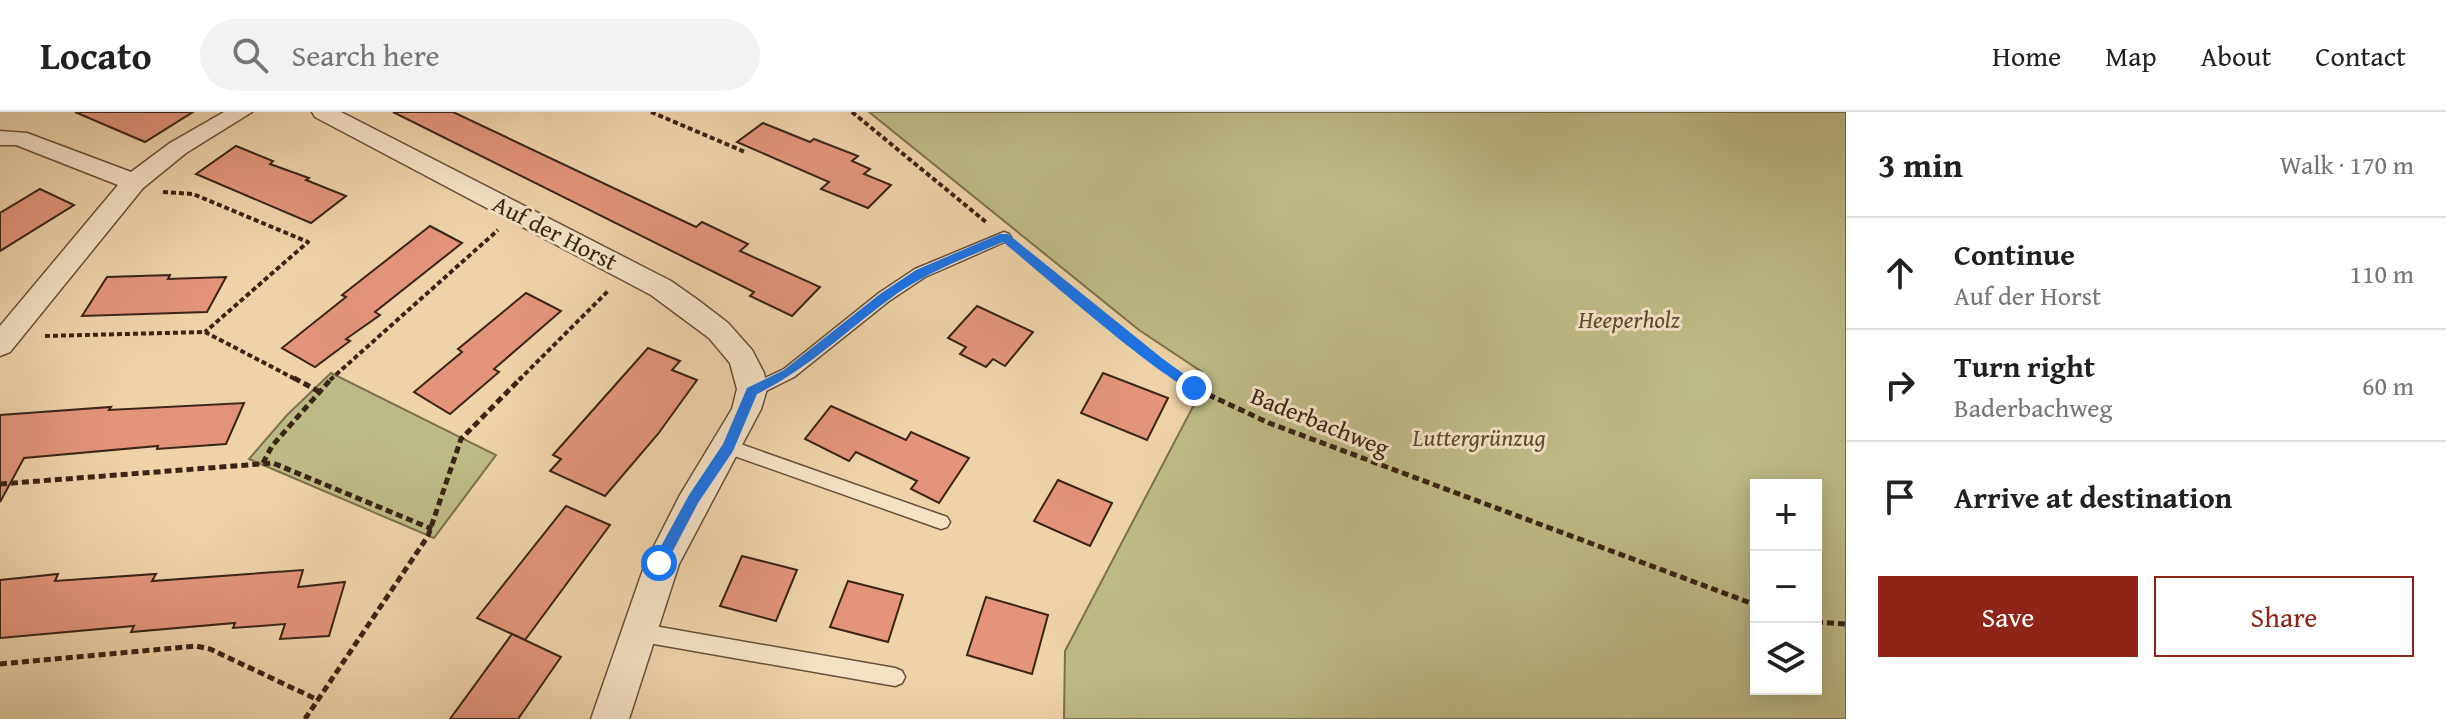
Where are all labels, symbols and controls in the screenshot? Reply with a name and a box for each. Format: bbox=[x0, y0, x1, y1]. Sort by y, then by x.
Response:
search box bbox=[200, 19, 760, 91]
text: Locato bbox=[40, 27, 152, 83]
icon: search bbox=[228, 33, 272, 77]
text: Search here bbox=[292, 33, 440, 77]
text: Home bbox=[1992, 35, 2061, 76]
text: Map bbox=[2105, 35, 2157, 76]
text: About bbox=[2201, 35, 2271, 76]
text: Contact bbox=[2315, 35, 2406, 76]
text: 3 min bbox=[1878, 140, 1963, 189]
text: Walk · 170 m bbox=[2280, 145, 2414, 184]
street label: Auf der Horst bbox=[487, 186, 624, 279]
text: Continue bbox=[1954, 232, 2075, 276]
icon: ahead bbox=[1878, 251, 1922, 295]
text: 110 m bbox=[2349, 254, 2414, 293]
text: Auf der Horst bbox=[1954, 276, 2101, 315]
park label: Heeperholz bbox=[1577, 302, 1681, 337]
text: Turn right bbox=[1954, 344, 2095, 388]
icon: right bbox=[1878, 363, 1922, 407]
text: 60 m bbox=[2362, 366, 2414, 405]
route end bbox=[1176, 370, 1212, 406]
street label: Baderbachweg bbox=[1246, 378, 1395, 465]
text: Baderbachweg bbox=[1954, 388, 2112, 427]
park label: Luttergrünzug bbox=[1411, 420, 1546, 455]
icon: arrive bbox=[1878, 475, 1922, 519]
text: Arrive at destination bbox=[1954, 475, 2232, 519]
map controls bbox=[1750, 479, 1822, 695]
button: + bbox=[1750, 479, 1822, 551]
route start bbox=[641, 545, 677, 581]
button: − bbox=[1750, 551, 1822, 623]
button: Save bbox=[1878, 576, 2138, 657]
button: Share bbox=[2154, 576, 2414, 657]
button: layers bbox=[1750, 623, 1822, 695]

